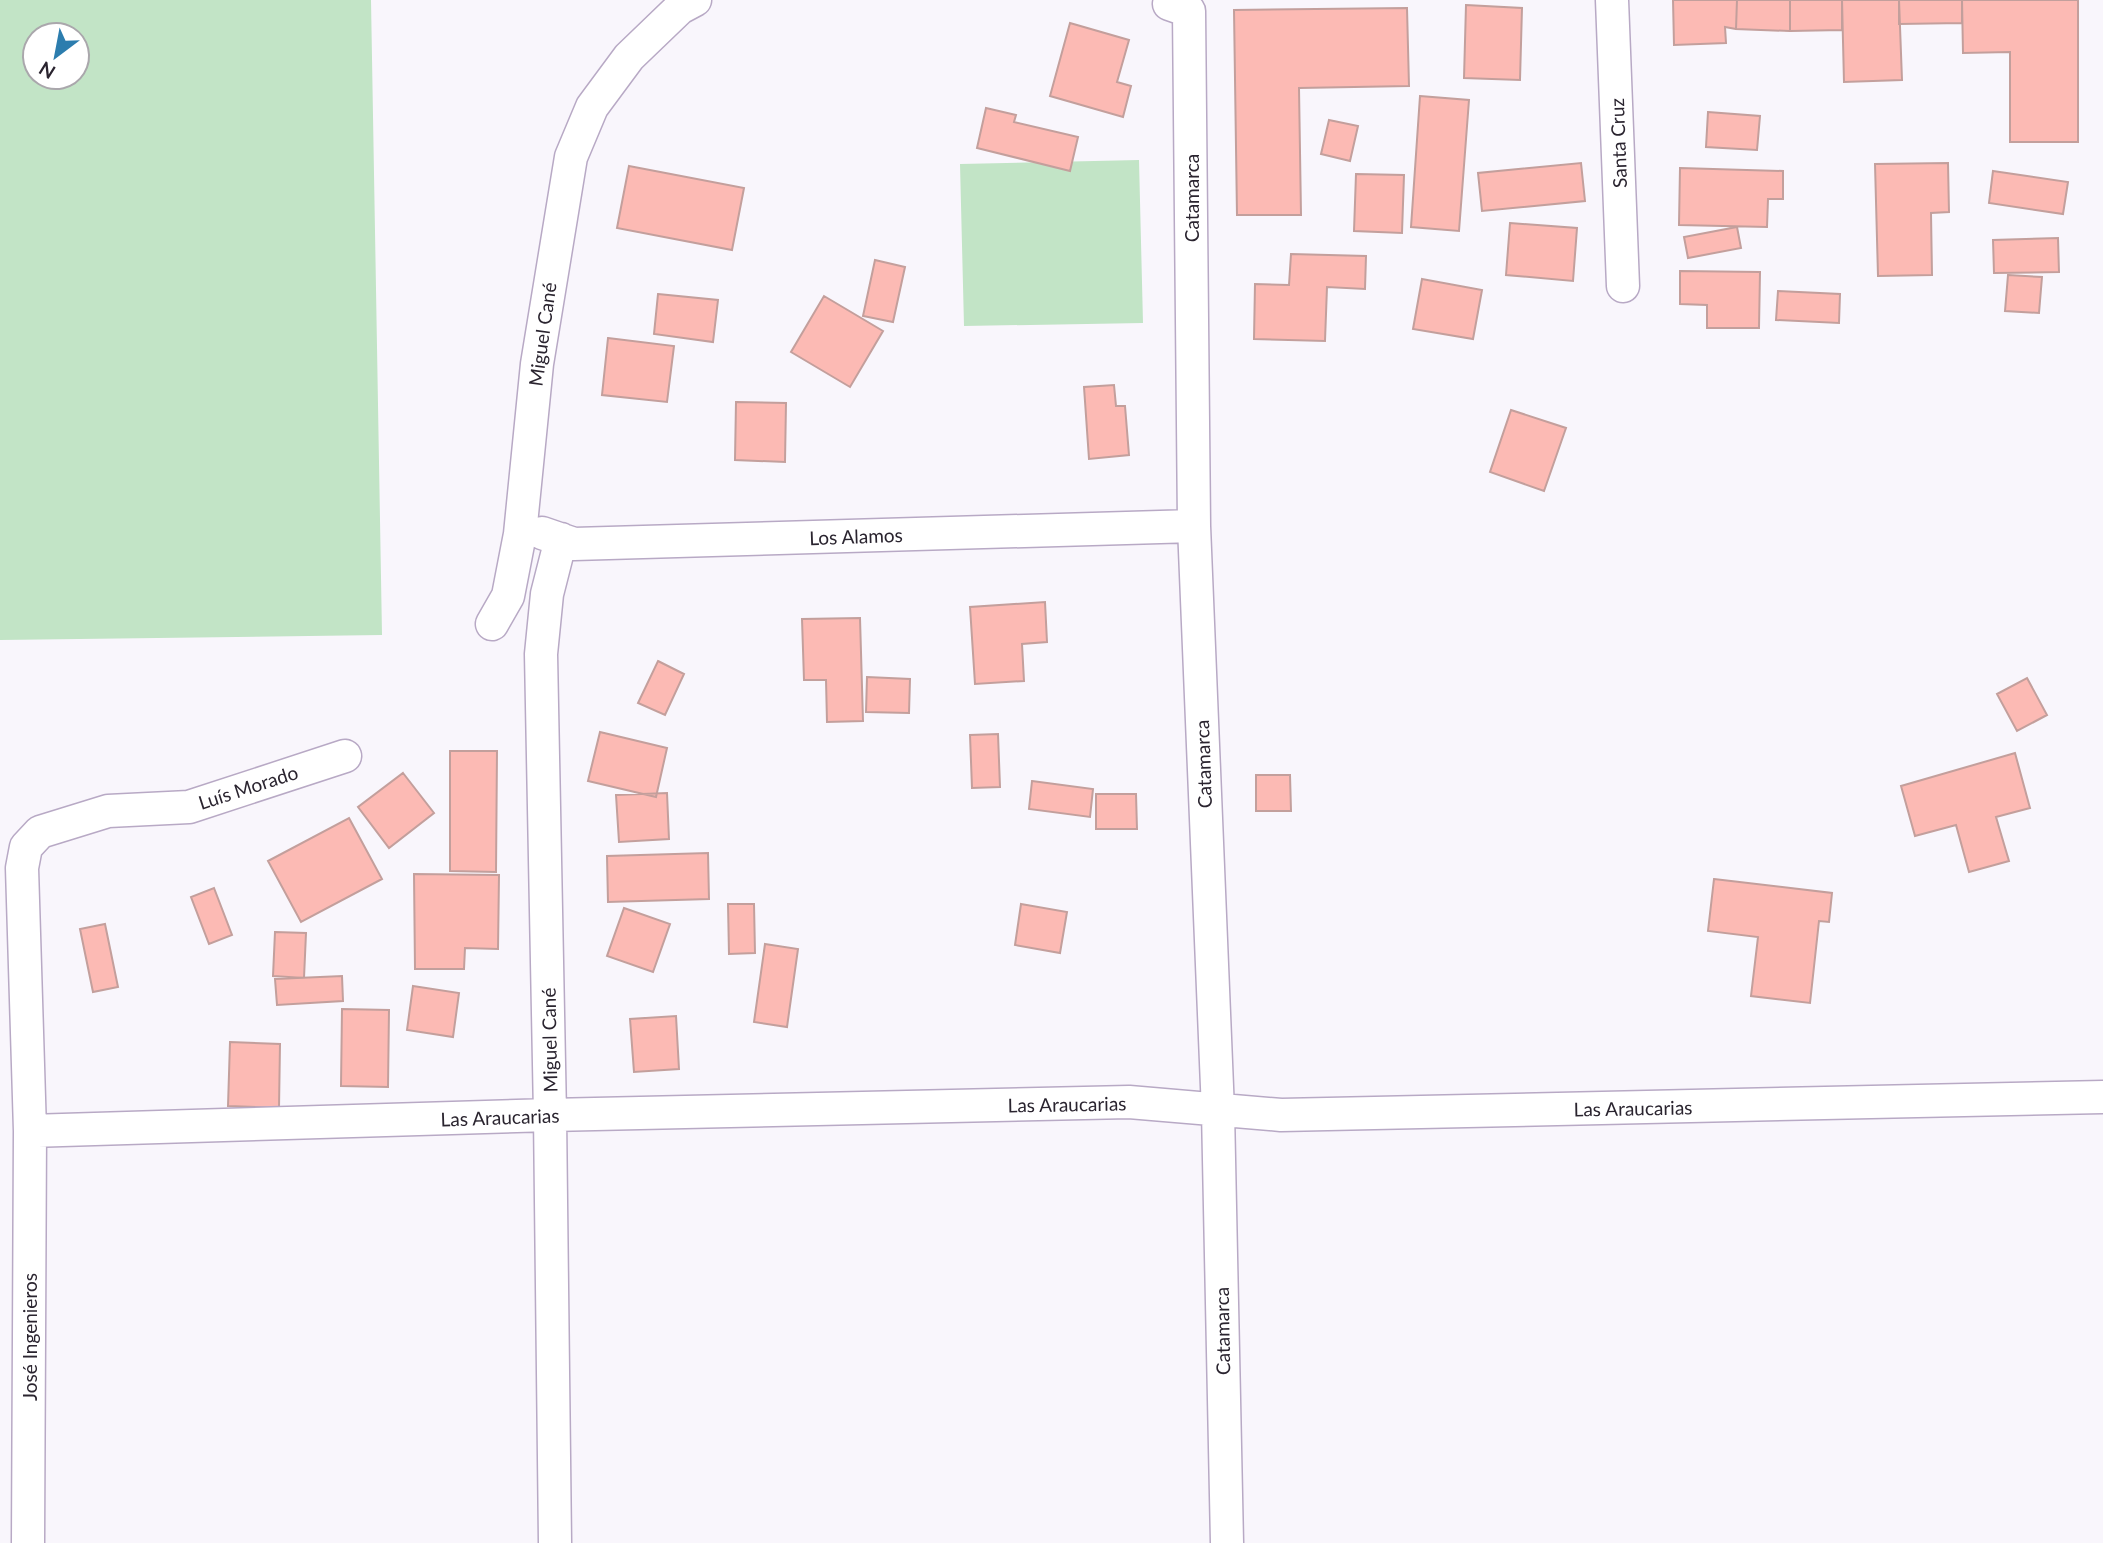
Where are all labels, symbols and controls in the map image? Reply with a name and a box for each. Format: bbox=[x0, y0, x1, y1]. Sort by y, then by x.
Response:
north arrow bbox=[21, 21, 91, 91]
text: N bbox=[34, 57, 59, 84]
street label: Santa Cruz bbox=[1605, 98, 1631, 188]
street label: Catamarca bbox=[1180, 154, 1203, 242]
street label: Miguel Cané bbox=[523, 281, 561, 387]
street label: Los Alamos bbox=[809, 523, 903, 549]
street label: Catamarca bbox=[1190, 719, 1216, 809]
street label: Luís Morado bbox=[195, 760, 301, 814]
street label: Miguel Cané bbox=[537, 987, 561, 1093]
street label: Las Araucarias bbox=[1007, 1091, 1127, 1117]
street label: Las Araucarias bbox=[1573, 1095, 1693, 1121]
street label: Las Araucarias bbox=[440, 1103, 560, 1131]
street label: José Ingenieros bbox=[18, 1273, 41, 1401]
street label: Catamarca bbox=[1210, 1287, 1234, 1375]

